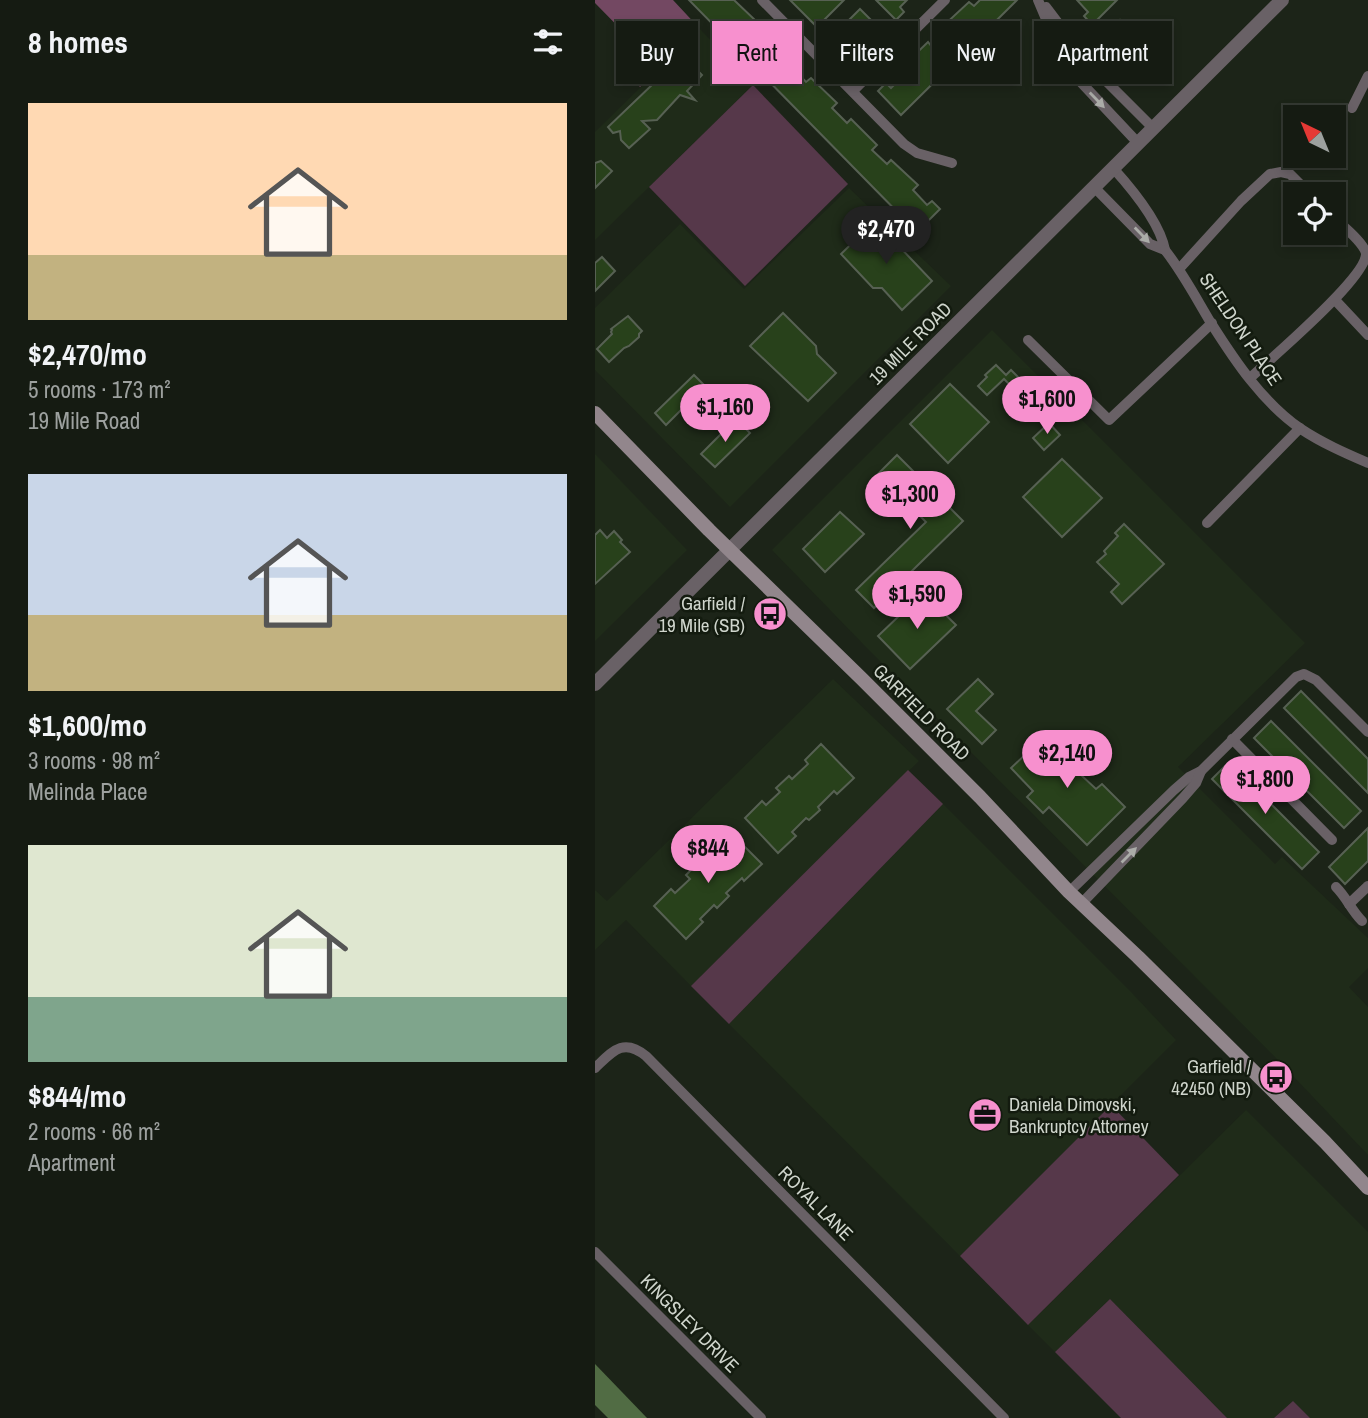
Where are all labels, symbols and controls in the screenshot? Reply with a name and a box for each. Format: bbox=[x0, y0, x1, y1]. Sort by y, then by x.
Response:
chip: Buy bbox=[616, 21, 698, 84]
chip: Rent bbox=[712, 21, 802, 84]
chip: Filters bbox=[816, 21, 918, 84]
chip: New bbox=[932, 21, 1020, 84]
chip: Apartment bbox=[1034, 21, 1172, 84]
text: 8 homes bbox=[28, 22, 128, 62]
icon: filters bbox=[529, 23, 567, 61]
one-way arrow bbox=[1088, 91, 1104, 108]
north arrow bbox=[1283, 105, 1346, 168]
map controls bbox=[1283, 105, 1346, 245]
icon: home bbox=[235, 149, 361, 275]
button: locate bbox=[1283, 182, 1346, 245]
pin: $2,470 bbox=[829, 206, 943, 266]
text: $2,470 bbox=[857, 213, 915, 244]
one-way arrow bbox=[1133, 227, 1150, 244]
street label: SHELDON PLACE bbox=[1194, 268, 1288, 390]
street label: 19 MILE ROAD bbox=[863, 296, 957, 390]
text: $2,470/mo bbox=[28, 334, 147, 374]
text: 5 rooms · 173 m² bbox=[28, 374, 171, 405]
pin: $1,600 bbox=[990, 376, 1104, 436]
text: $1,600 bbox=[1018, 383, 1076, 414]
pin: $1,160 bbox=[668, 384, 782, 444]
text: $1,160 bbox=[696, 391, 754, 422]
text: 19 Mile Road bbox=[28, 405, 140, 436]
pin: $1,300 bbox=[853, 472, 967, 531]
text: $1,300 bbox=[881, 478, 939, 509]
icon: home bbox=[235, 520, 361, 646]
pin: $1,590 bbox=[860, 572, 974, 631]
text: $1,590 bbox=[888, 578, 946, 609]
place label: Garfield / 19 Mile (SB) bbox=[658, 590, 746, 638]
bus stop icon: Garfield / 19 Mile (SB) bbox=[751, 595, 789, 633]
street label: GARFIELD ROAD bbox=[868, 658, 976, 766]
text: $1,600/mo bbox=[28, 705, 147, 745]
pin: $2,140 bbox=[1010, 730, 1124, 790]
text: $2,140 bbox=[1038, 737, 1096, 768]
text: 3 rooms · 98 m² bbox=[28, 745, 160, 776]
pin: $1,800 bbox=[1208, 756, 1322, 816]
text: $1,800 bbox=[1236, 763, 1294, 794]
text: Melinda Place bbox=[28, 776, 148, 807]
pin: $844 bbox=[667, 826, 749, 885]
text: $844 bbox=[687, 832, 729, 863]
one-way arrow bbox=[1120, 847, 1136, 864]
icon: home bbox=[235, 891, 361, 1017]
place label: Garfield / 42450 (NB) bbox=[1171, 1053, 1252, 1101]
bus stop icon: Garfield / 42450 (NB) bbox=[1257, 1058, 1295, 1096]
text: $844/mo bbox=[28, 1076, 126, 1116]
place label: Daniela Dimovski, Bankruptcy Attorney bbox=[1009, 1091, 1149, 1139]
office icon: Daniela Dimovski, Bankruptcy Attorney bbox=[966, 1096, 1004, 1134]
text: 2 rooms · 66 m² bbox=[28, 1116, 160, 1147]
text: Apartment bbox=[28, 1147, 115, 1178]
street label: ROYAL LANE bbox=[773, 1160, 859, 1246]
street label: KINGSLEY DRIVE bbox=[635, 1268, 745, 1378]

